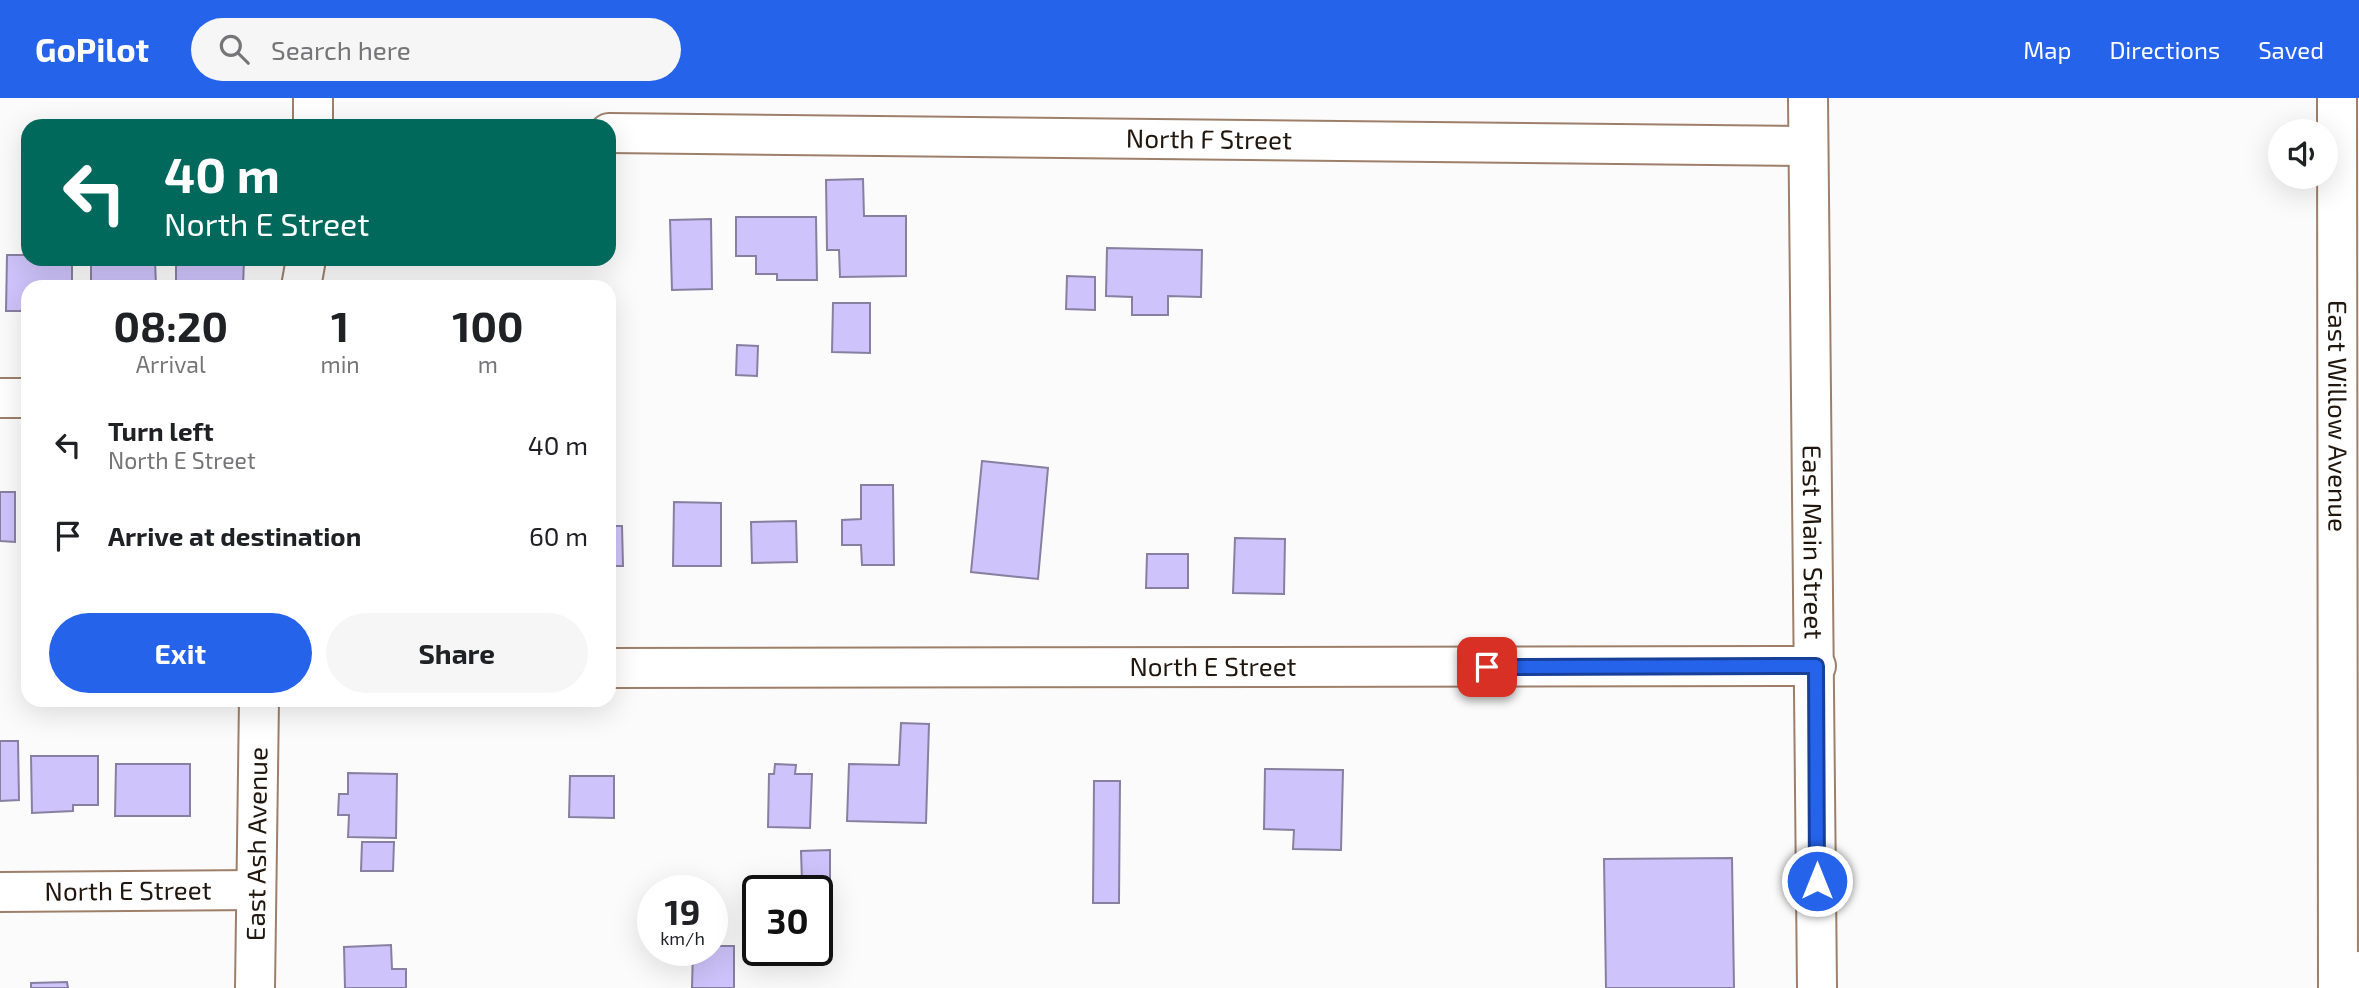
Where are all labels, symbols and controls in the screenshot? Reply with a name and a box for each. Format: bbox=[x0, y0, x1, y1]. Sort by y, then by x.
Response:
search box bbox=[191, 18, 681, 81]
text: GoPilot bbox=[35, 29, 149, 69]
icon: search bbox=[215, 30, 253, 68]
text: Search here bbox=[271, 34, 411, 65]
text: Map bbox=[2023, 35, 2071, 64]
text: Directions bbox=[2109, 35, 2220, 64]
text: Saved bbox=[2258, 35, 2324, 64]
map controls bbox=[2268, 119, 2338, 189]
button: sound bbox=[2268, 119, 2338, 189]
street label: North F Street bbox=[1126, 122, 1292, 154]
text: 40 m bbox=[164, 144, 280, 203]
icon: left bbox=[49, 147, 140, 238]
text: North E Street bbox=[164, 204, 369, 242]
text: 08:20 bbox=[114, 300, 228, 350]
text: 1 bbox=[331, 300, 349, 350]
text: 100 bbox=[452, 300, 523, 350]
street label: East Willow Avenue bbox=[2323, 300, 2354, 532]
text: Arrival bbox=[136, 350, 206, 378]
text: min bbox=[321, 350, 360, 378]
text: m bbox=[478, 350, 498, 378]
text: Turn left bbox=[108, 415, 214, 446]
icon: left bbox=[49, 426, 87, 464]
text: 40 m bbox=[528, 429, 588, 460]
street label: East Main Street bbox=[1798, 445, 1830, 639]
text: North E Street bbox=[108, 446, 256, 474]
icon: arrive bbox=[49, 517, 87, 555]
text: Arrive at destination bbox=[108, 520, 361, 551]
text: 60 m bbox=[529, 520, 588, 551]
button: Exit bbox=[49, 613, 312, 693]
button: Share bbox=[326, 613, 588, 693]
pin bbox=[1457, 637, 1517, 697]
icon: arrive bbox=[1468, 648, 1506, 686]
street label: North E Street bbox=[1129, 650, 1297, 681]
street label: East Ash Avenue bbox=[239, 747, 272, 941]
position arrow bbox=[1780, 844, 1854, 918]
street label: North E Street bbox=[44, 873, 212, 906]
speed limit sign: 30 bbox=[742, 875, 833, 966]
text: 19 bbox=[665, 890, 700, 932]
text: km/h bbox=[660, 927, 705, 949]

